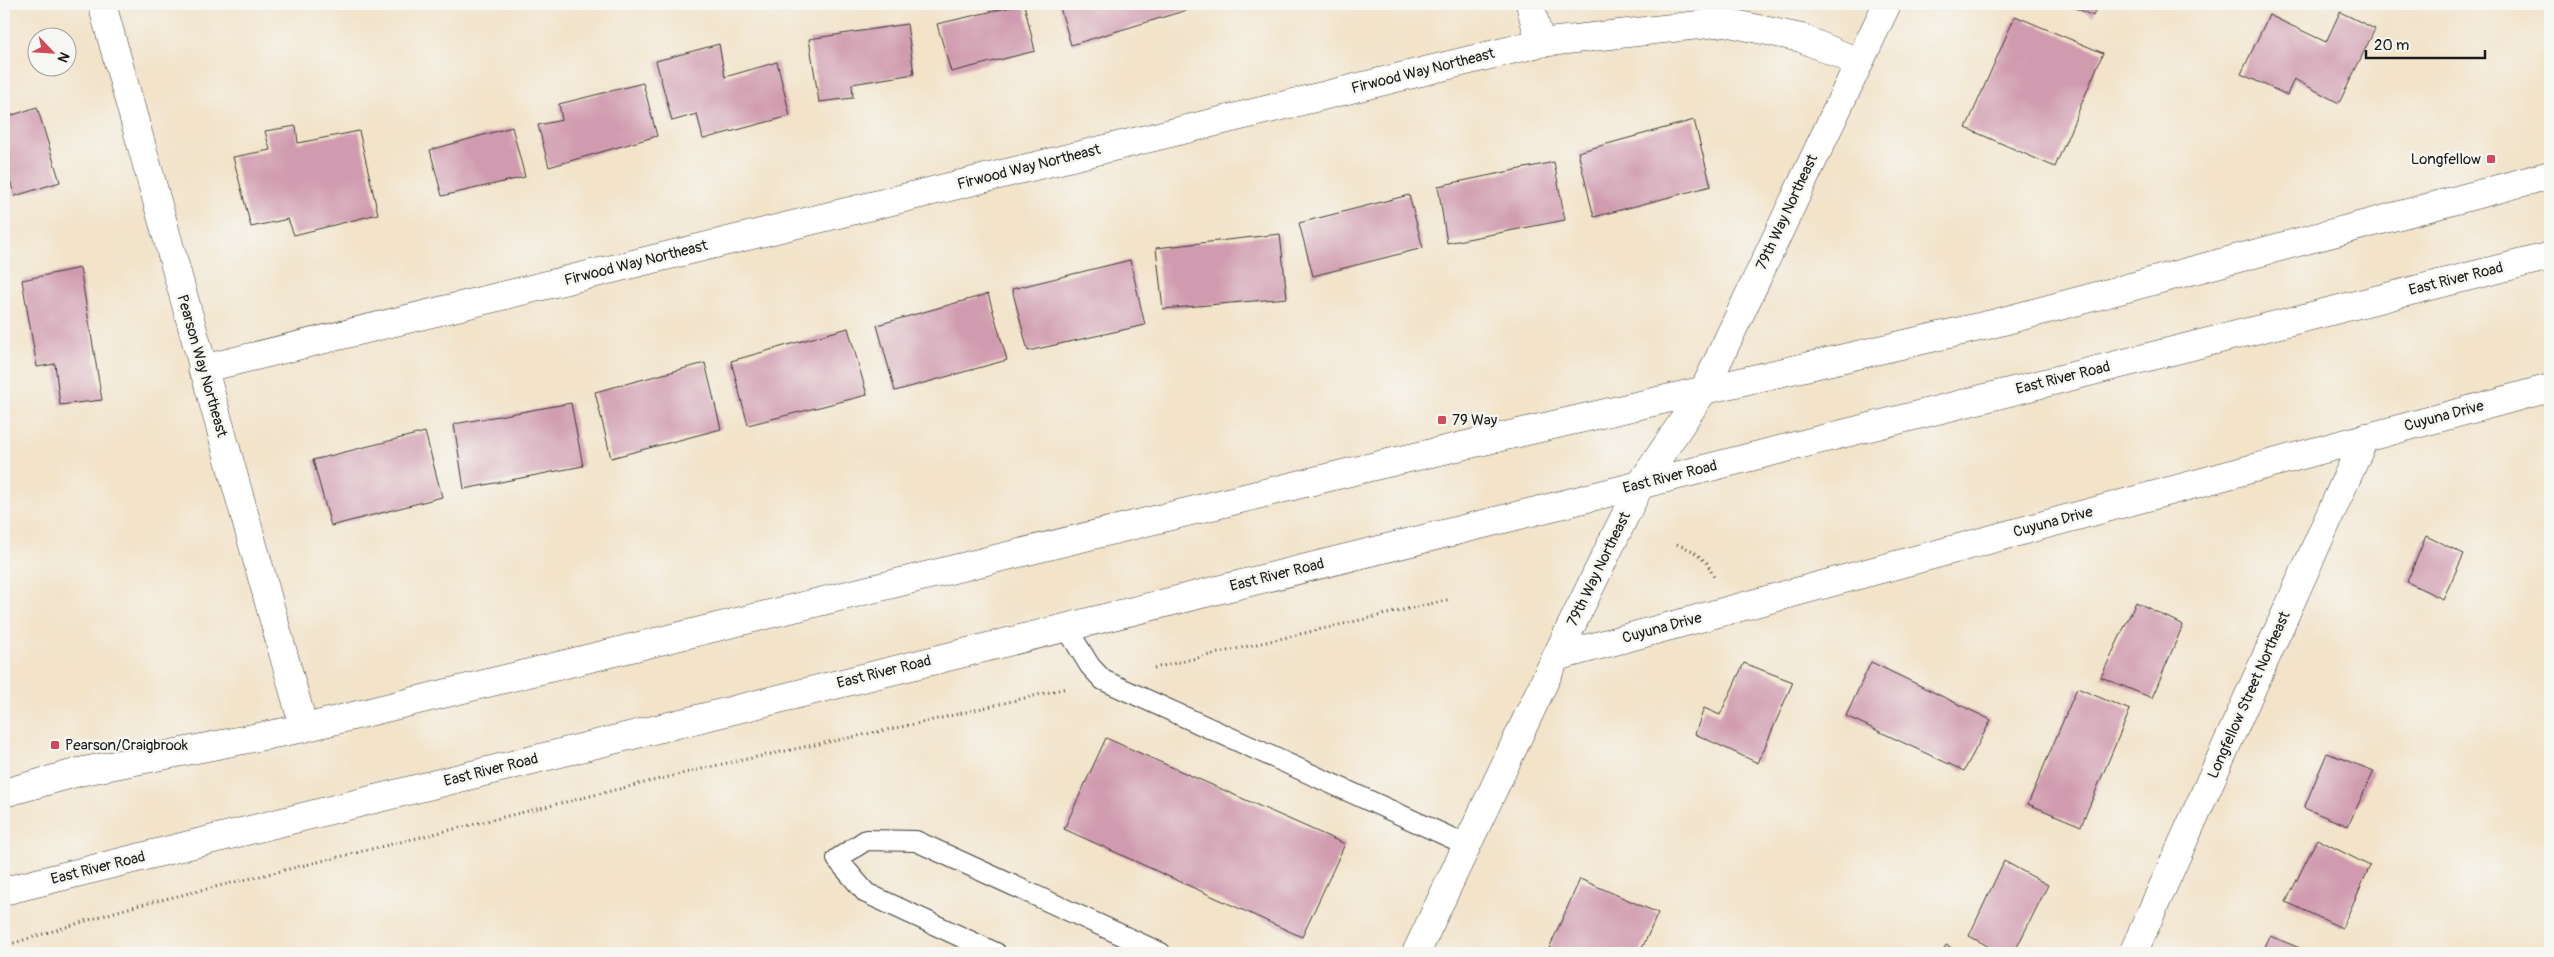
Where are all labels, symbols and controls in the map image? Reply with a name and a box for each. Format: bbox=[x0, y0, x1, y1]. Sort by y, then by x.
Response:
north arrow bbox=[28, 28, 78, 78]
scale bar bbox=[2366, 28, 2485, 60]
text: 20 m bbox=[2374, 36, 2409, 55]
street label: Firwood Way Northeast bbox=[1349, 44, 1498, 98]
text: N bbox=[54, 49, 73, 65]
street label: Firwood Way Northeast bbox=[955, 140, 1104, 194]
street label: 79th Way Northeast bbox=[1752, 150, 1822, 273]
place label: Longfellow bbox=[2411, 150, 2481, 169]
marker: Longfellow bbox=[2485, 153, 2497, 165]
street label: Firwood Way Northeast bbox=[562, 236, 711, 290]
street label: East River Road bbox=[2407, 258, 2505, 300]
street label: Pearson Way Northeast bbox=[173, 292, 232, 440]
street label: East River Road bbox=[2014, 357, 2112, 399]
street label: Cuyuna Drive bbox=[2402, 396, 2486, 436]
place label: 79 Way bbox=[1452, 411, 1498, 430]
marker: 79 Way bbox=[1436, 414, 1448, 426]
street label: East River Road bbox=[1621, 456, 1719, 498]
street label: Cuyuna Drive bbox=[2011, 502, 2095, 542]
street label: 79th Way Northeast bbox=[1563, 508, 1635, 629]
street label: East River Road bbox=[1228, 554, 1326, 596]
street label: Cuyuna Drive bbox=[1620, 608, 1704, 648]
street label: Longfellow Street Northeast bbox=[2203, 608, 2295, 782]
street label: East River Road bbox=[835, 651, 933, 693]
place label: Pearson/Craigbrook bbox=[65, 736, 189, 755]
marker: Pearson/Craigbrook bbox=[49, 739, 61, 751]
street label: East River Road bbox=[442, 749, 540, 791]
street label: East River Road bbox=[49, 847, 147, 889]

